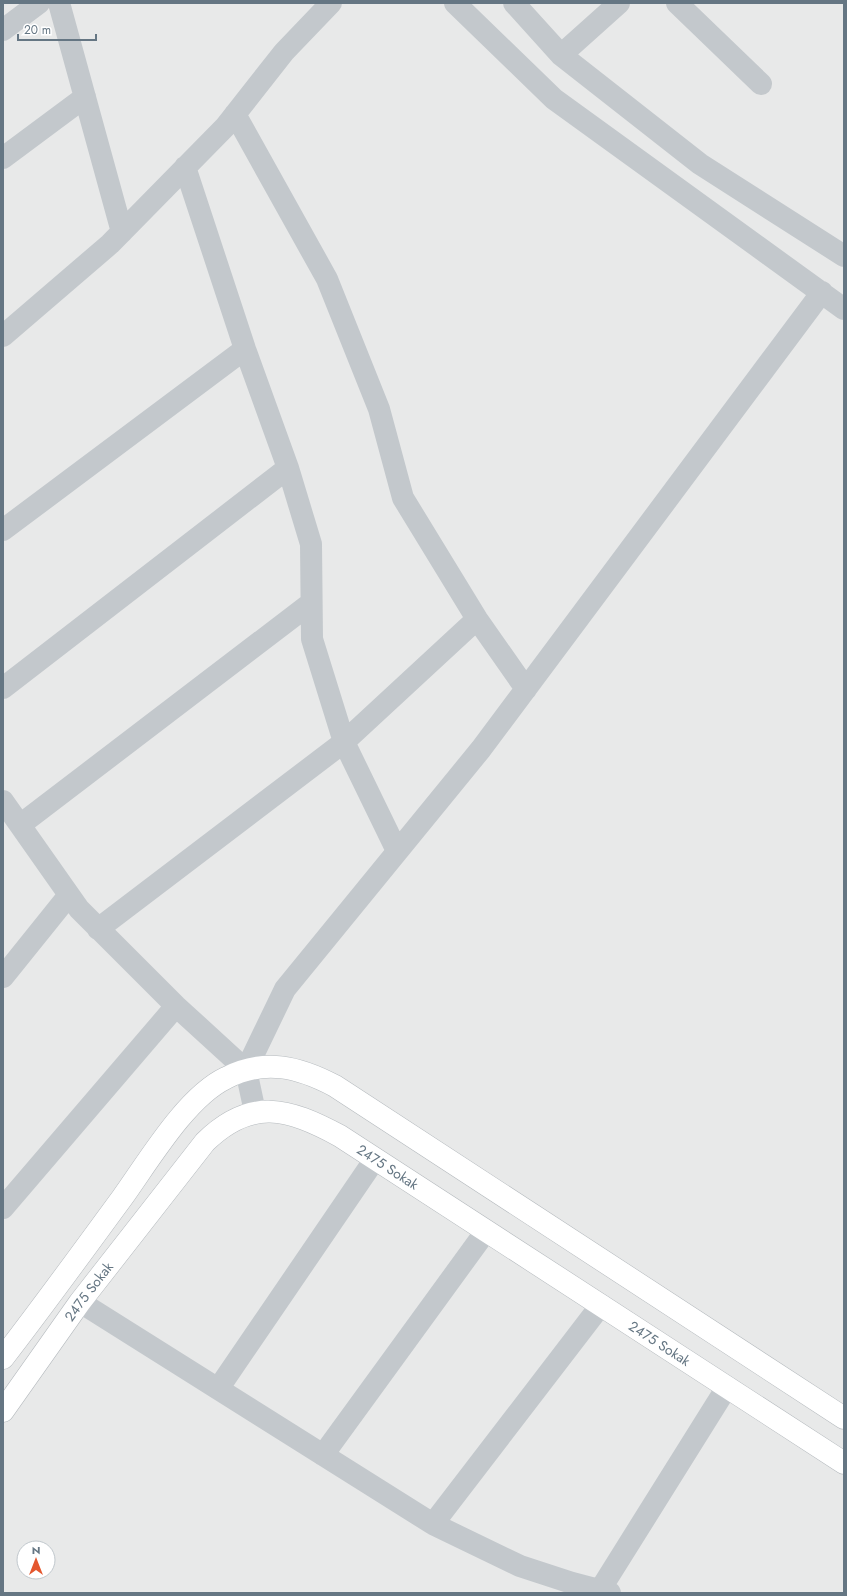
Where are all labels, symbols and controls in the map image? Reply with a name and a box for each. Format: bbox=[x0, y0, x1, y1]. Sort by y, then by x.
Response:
scale bar bbox=[18, 16, 96, 42]
text: 20 m bbox=[24, 21, 51, 39]
street label: 2475 Sokak bbox=[353, 1140, 423, 1195]
street label: 2475 Sokak bbox=[59, 1257, 118, 1325]
street label: 2475 Sokak bbox=[625, 1316, 695, 1371]
north arrow bbox=[16, 1540, 56, 1580]
text: N bbox=[32, 1542, 40, 1558]

